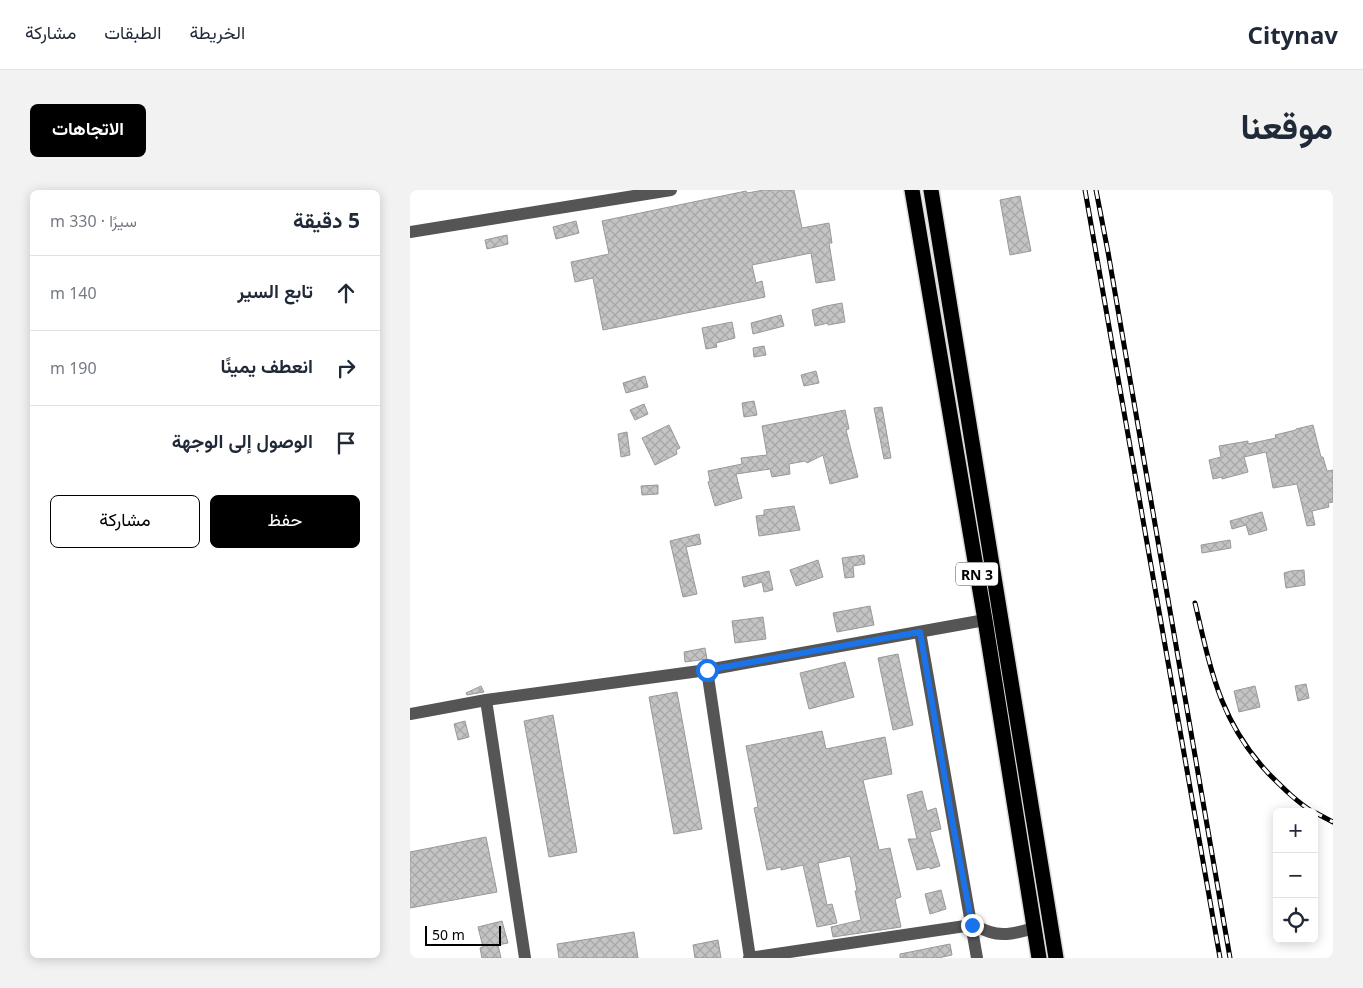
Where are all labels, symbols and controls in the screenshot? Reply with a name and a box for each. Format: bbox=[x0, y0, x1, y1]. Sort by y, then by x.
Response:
text: Citynav bbox=[1248, 18, 1338, 51]
text: مشاركة bbox=[25, 20, 76, 44]
text: الطبقات bbox=[104, 20, 161, 44]
text: الخريطة bbox=[189, 20, 245, 44]
text: موقعنا bbox=[1240, 102, 1333, 149]
button: الاتجاهات bbox=[30, 104, 146, 157]
text: 5 دقيقة bbox=[293, 206, 360, 234]
text: سيرًا · 330 m bbox=[50, 210, 137, 232]
text: تابع السير bbox=[237, 278, 313, 304]
icon: ahead bbox=[332, 279, 360, 307]
text: 140 m bbox=[50, 282, 97, 304]
text: انعطف يمينًا bbox=[220, 353, 313, 379]
icon: right bbox=[332, 354, 360, 382]
text: 190 m bbox=[50, 357, 97, 379]
text: الوصول إلى الوجهة bbox=[172, 428, 313, 454]
icon: arrive bbox=[332, 429, 360, 457]
button: مشاركة bbox=[50, 495, 200, 548]
button: حفظ bbox=[210, 495, 360, 548]
road number: RN 3 bbox=[956, 562, 998, 586]
route start bbox=[696, 659, 719, 682]
map controls bbox=[1273, 808, 1318, 943]
button: + bbox=[1273, 808, 1318, 853]
button: − bbox=[1273, 853, 1318, 898]
button: locate bbox=[1273, 898, 1318, 943]
route end bbox=[961, 914, 984, 937]
scale bar bbox=[425, 923, 501, 946]
text: 50 m bbox=[432, 925, 465, 944]

